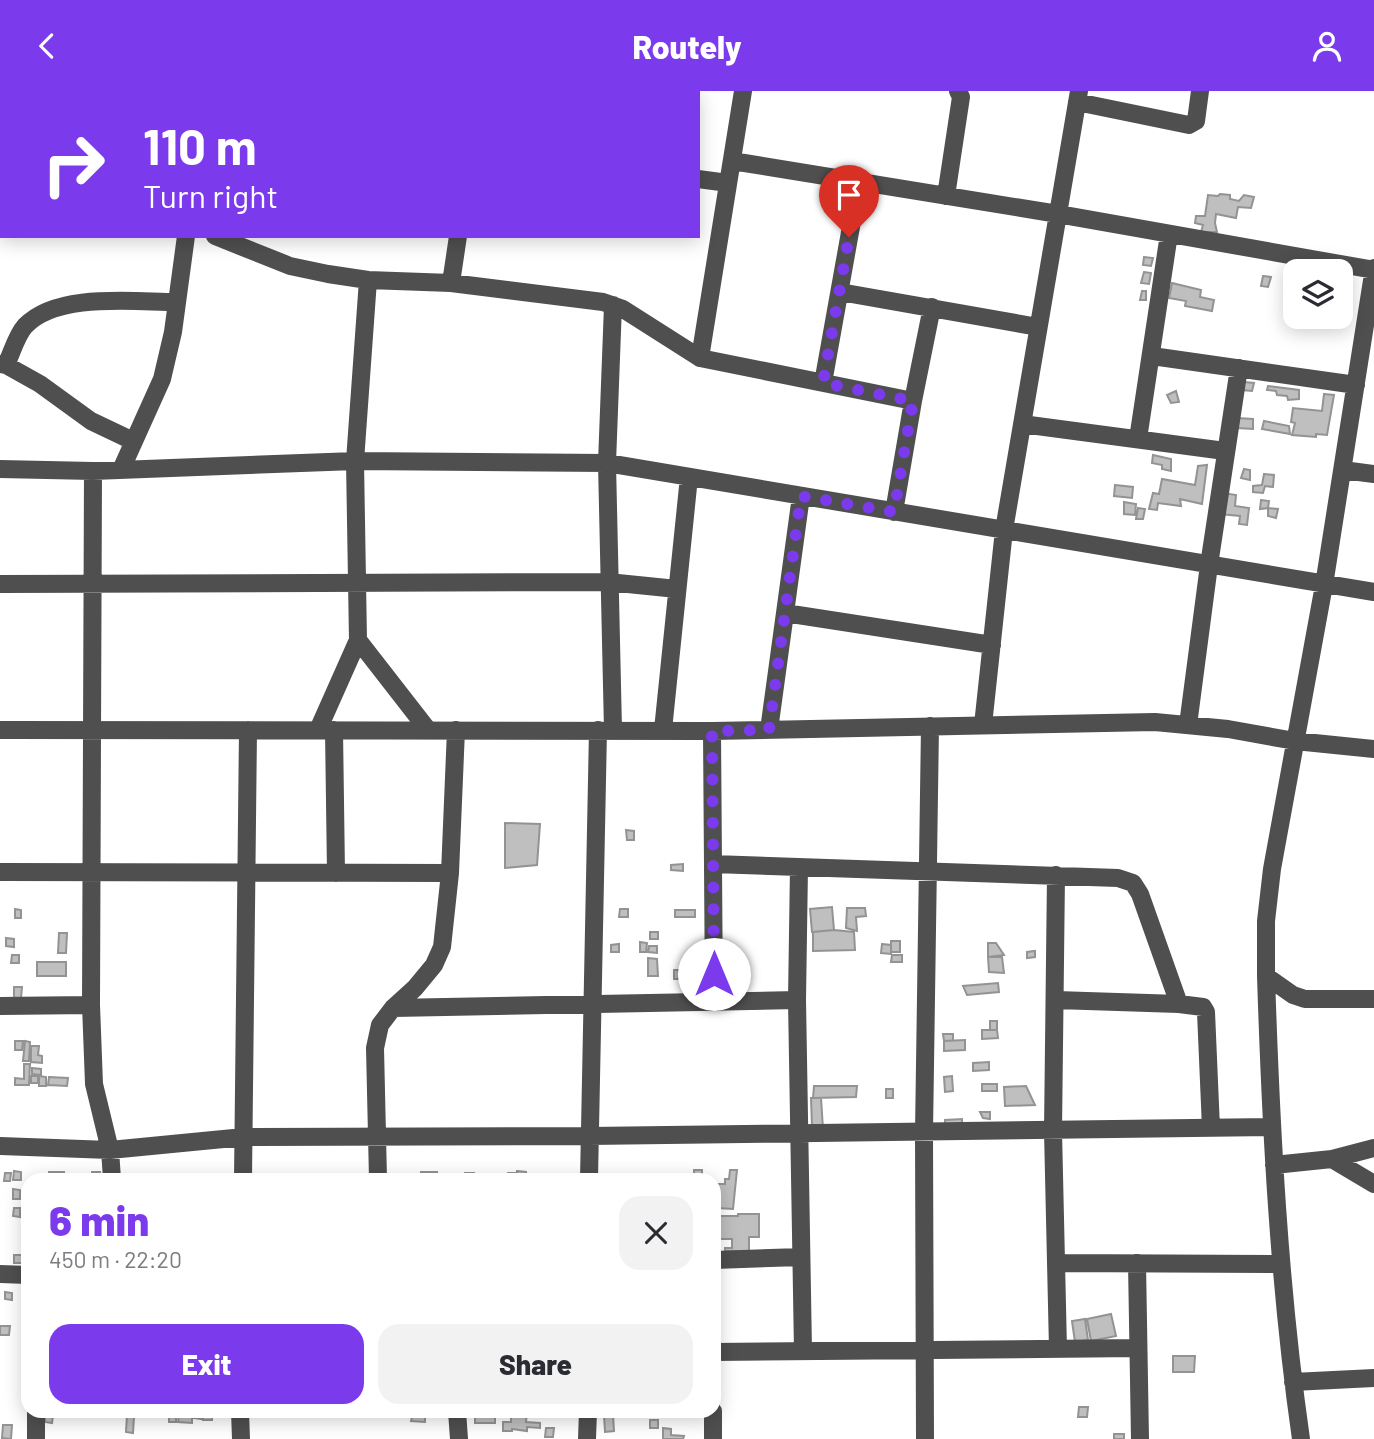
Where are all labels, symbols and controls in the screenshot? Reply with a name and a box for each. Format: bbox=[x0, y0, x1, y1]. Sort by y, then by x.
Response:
icon: back bbox=[28, 27, 66, 65]
text: Routely bbox=[632, 27, 742, 65]
icon: person bbox=[1308, 27, 1346, 65]
text: 110 m bbox=[143, 116, 257, 175]
icon: right bbox=[28, 119, 119, 210]
pin bbox=[819, 165, 879, 237]
text: Turn right bbox=[143, 176, 278, 214]
icon: arrive bbox=[830, 176, 868, 214]
map controls bbox=[1283, 259, 1353, 329]
button: layers bbox=[1283, 259, 1353, 329]
position arrow bbox=[677, 937, 751, 1011]
text: 6 min bbox=[49, 1194, 149, 1244]
button: close bbox=[619, 1196, 693, 1270]
text: 450 m · 22:20 bbox=[49, 1245, 182, 1273]
button: Exit bbox=[49, 1324, 364, 1404]
button: Share bbox=[378, 1324, 693, 1404]

